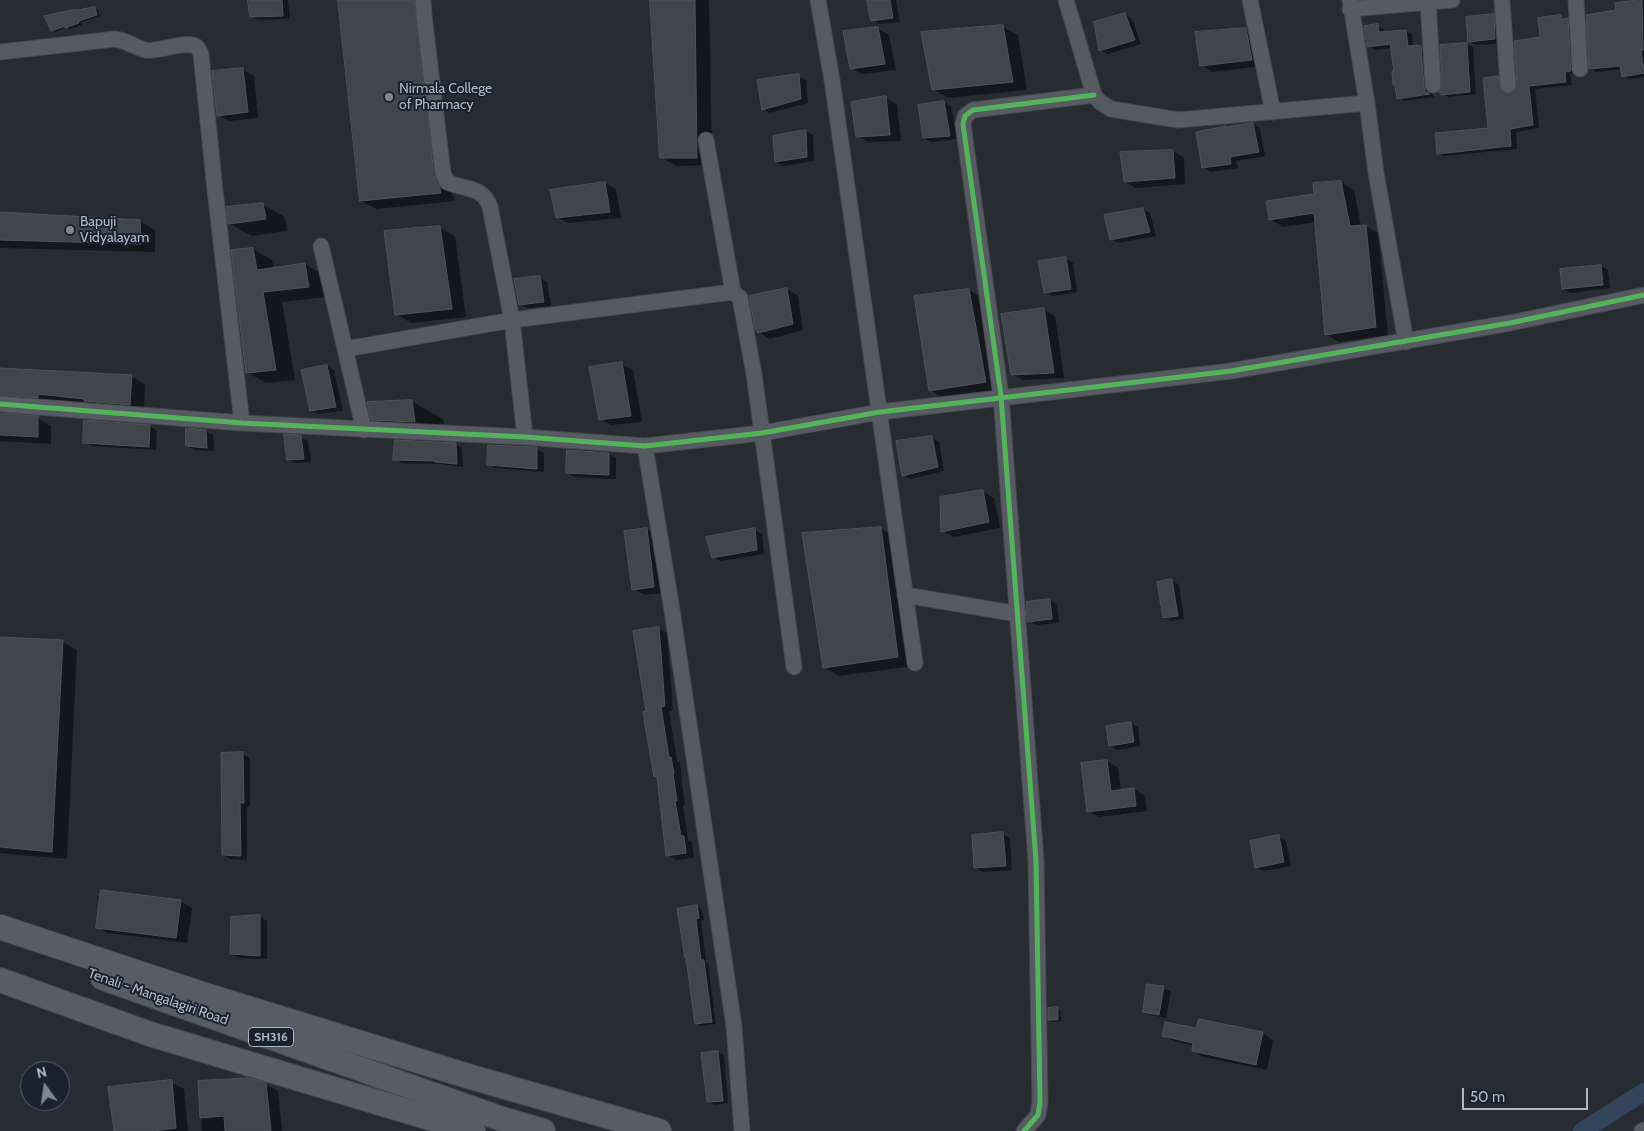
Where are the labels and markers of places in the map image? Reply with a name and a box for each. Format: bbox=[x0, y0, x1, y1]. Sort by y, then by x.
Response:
place label: Nirmala College of Pharmacy bbox=[399, 81, 492, 114]
marker: Nirmala College of Pharmacy bbox=[383, 91, 395, 103]
place label: Bapuji Vidyalayam bbox=[80, 214, 149, 246]
marker: Bapuji Vidyalayam bbox=[64, 224, 76, 236]

